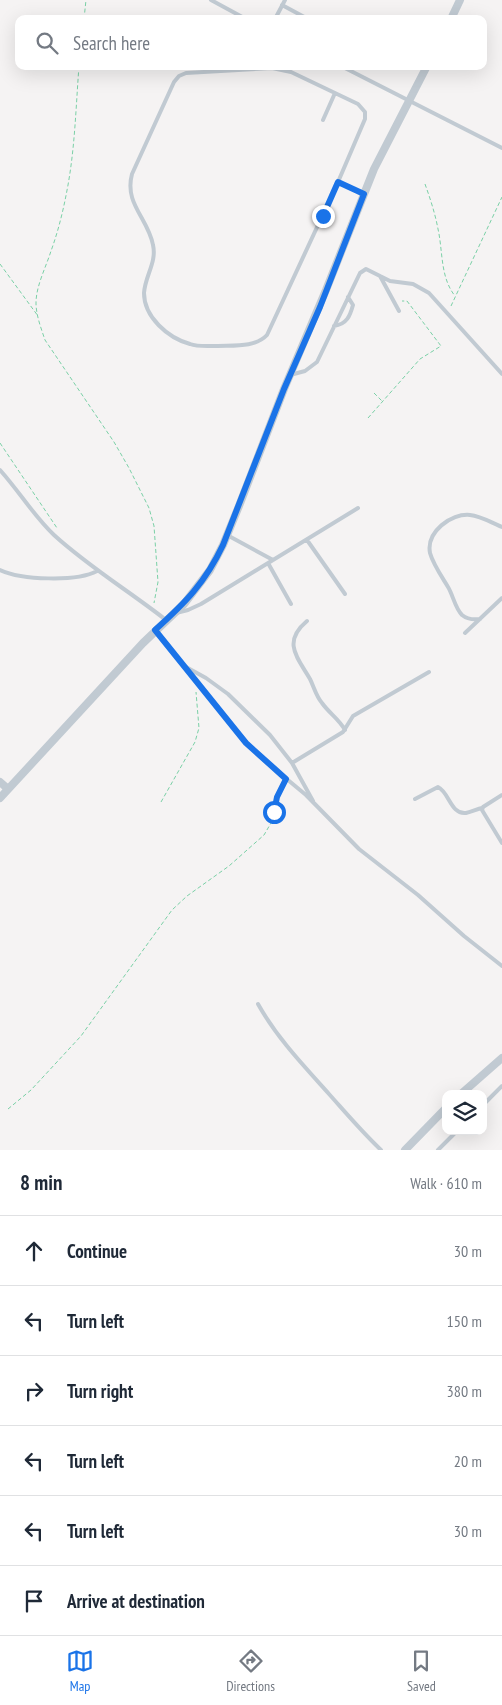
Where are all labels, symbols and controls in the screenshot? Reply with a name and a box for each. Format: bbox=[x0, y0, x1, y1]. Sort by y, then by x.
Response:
search box bbox=[15, 15, 487, 70]
icon: search bbox=[33, 29, 61, 57]
text: Search here bbox=[73, 31, 150, 55]
route end bbox=[312, 205, 335, 228]
route start bbox=[263, 801, 286, 824]
map controls bbox=[442, 1090, 487, 1135]
button: layers bbox=[442, 1090, 487, 1135]
text: 8 min bbox=[20, 1169, 62, 1196]
text: Walk · 610 m bbox=[410, 1173, 482, 1193]
icon: ahead bbox=[20, 1237, 48, 1265]
text: Continue bbox=[67, 1239, 127, 1263]
text: 30 m bbox=[454, 1241, 482, 1261]
icon: left bbox=[20, 1307, 48, 1335]
text: Turn left bbox=[67, 1309, 124, 1333]
text: 150 m bbox=[447, 1311, 482, 1331]
icon: right bbox=[20, 1377, 48, 1405]
text: Turn right bbox=[67, 1379, 133, 1403]
text: 380 m bbox=[447, 1381, 482, 1401]
icon: left bbox=[20, 1447, 48, 1475]
text: Turn left bbox=[67, 1449, 124, 1473]
text: 20 m bbox=[454, 1451, 482, 1471]
icon: left bbox=[20, 1517, 48, 1545]
text: Turn left bbox=[67, 1519, 124, 1543]
text: 30 m bbox=[454, 1521, 482, 1541]
icon: arrive bbox=[20, 1587, 48, 1615]
text: Arrive at destination bbox=[67, 1589, 205, 1613]
tab: Map bbox=[66, 1647, 94, 1695]
tab: Directions bbox=[226, 1647, 275, 1695]
tab: Saved bbox=[407, 1647, 436, 1695]

